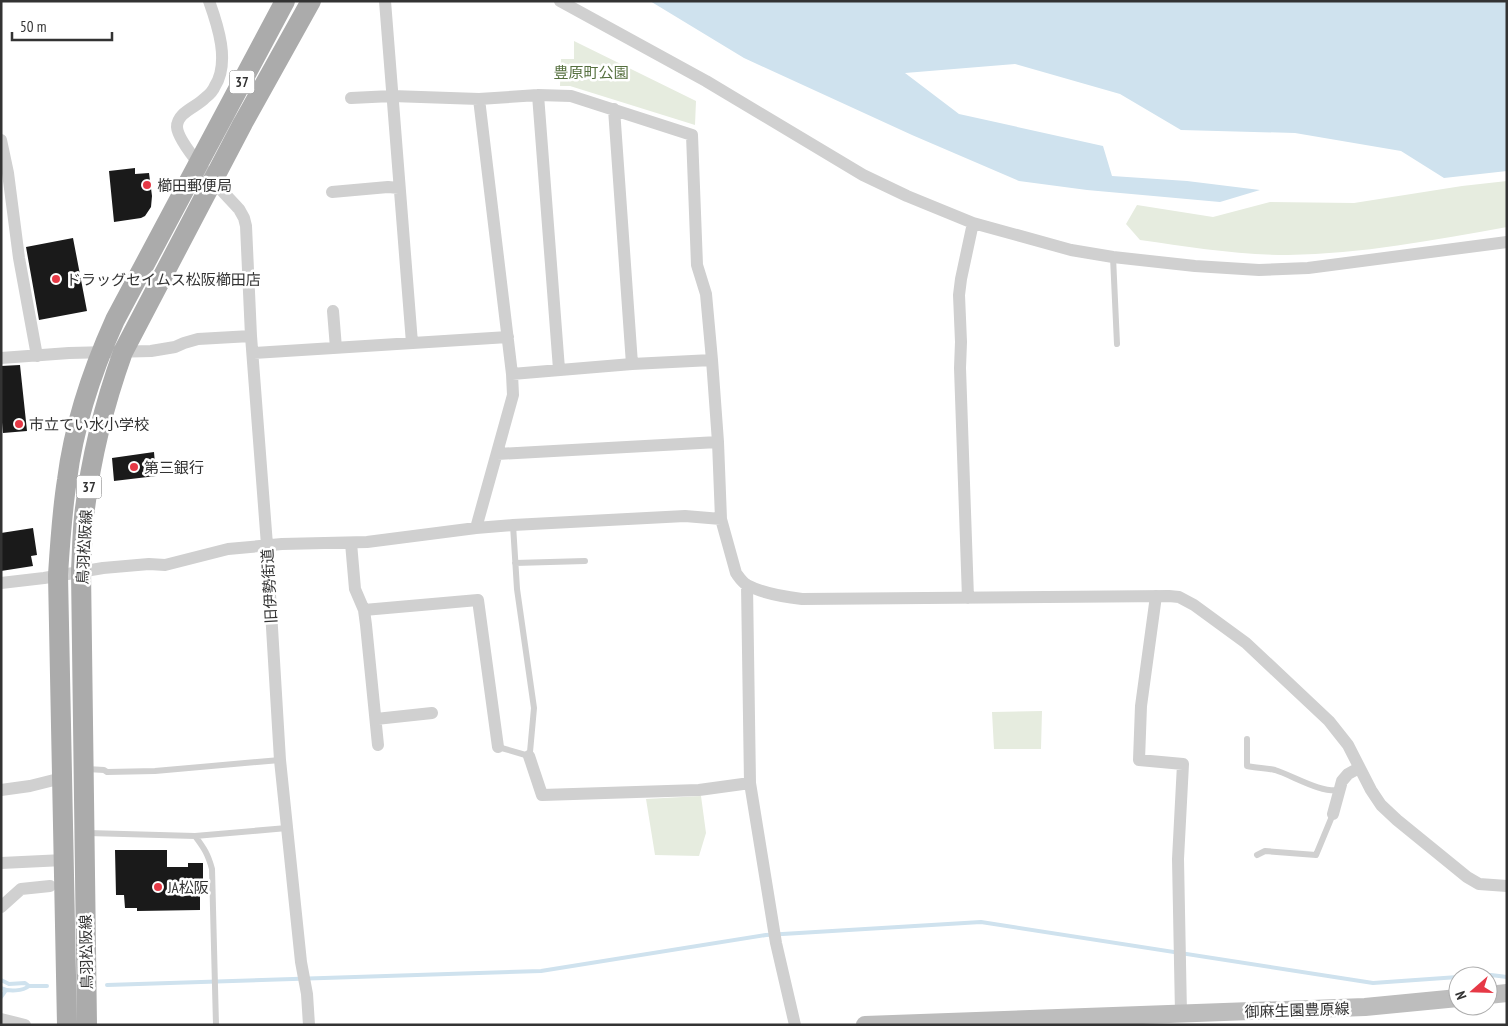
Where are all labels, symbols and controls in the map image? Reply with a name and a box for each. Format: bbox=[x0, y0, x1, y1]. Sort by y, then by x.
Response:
scale bar bbox=[12, 10, 112, 42]
text: 50 m bbox=[20, 17, 46, 36]
park label: 豊原町公園 bbox=[553, 63, 629, 82]
road number: 37 bbox=[230, 70, 254, 94]
place label: 櫛田郵便局 bbox=[157, 176, 232, 195]
marker: 櫛田郵便局 bbox=[141, 179, 153, 191]
place label: ドラッグセイムス松阪櫛田店 bbox=[66, 270, 261, 289]
marker: ドラッグセイムス松阪櫛田店 bbox=[50, 273, 62, 285]
place label: 市立てい水小学校 bbox=[29, 415, 149, 434]
marker: 市立てい水小学校 bbox=[13, 418, 25, 430]
place label: 第三銀行 bbox=[144, 458, 204, 477]
marker: 第三銀行 bbox=[128, 461, 140, 473]
road number: 37 bbox=[76, 476, 102, 498]
street label: 鳥羽松阪線 bbox=[73, 509, 95, 585]
street label: 旧伊勢街道 bbox=[258, 548, 280, 624]
place label: JA松阪 bbox=[167, 878, 209, 897]
marker: JA松阪 bbox=[152, 881, 164, 893]
street label: 鳥羽松阪線 bbox=[76, 914, 96, 990]
north arrow bbox=[1448, 966, 1498, 1016]
text: N bbox=[1451, 989, 1471, 1002]
street label: 御麻生園豊原線 bbox=[1244, 999, 1350, 1021]

